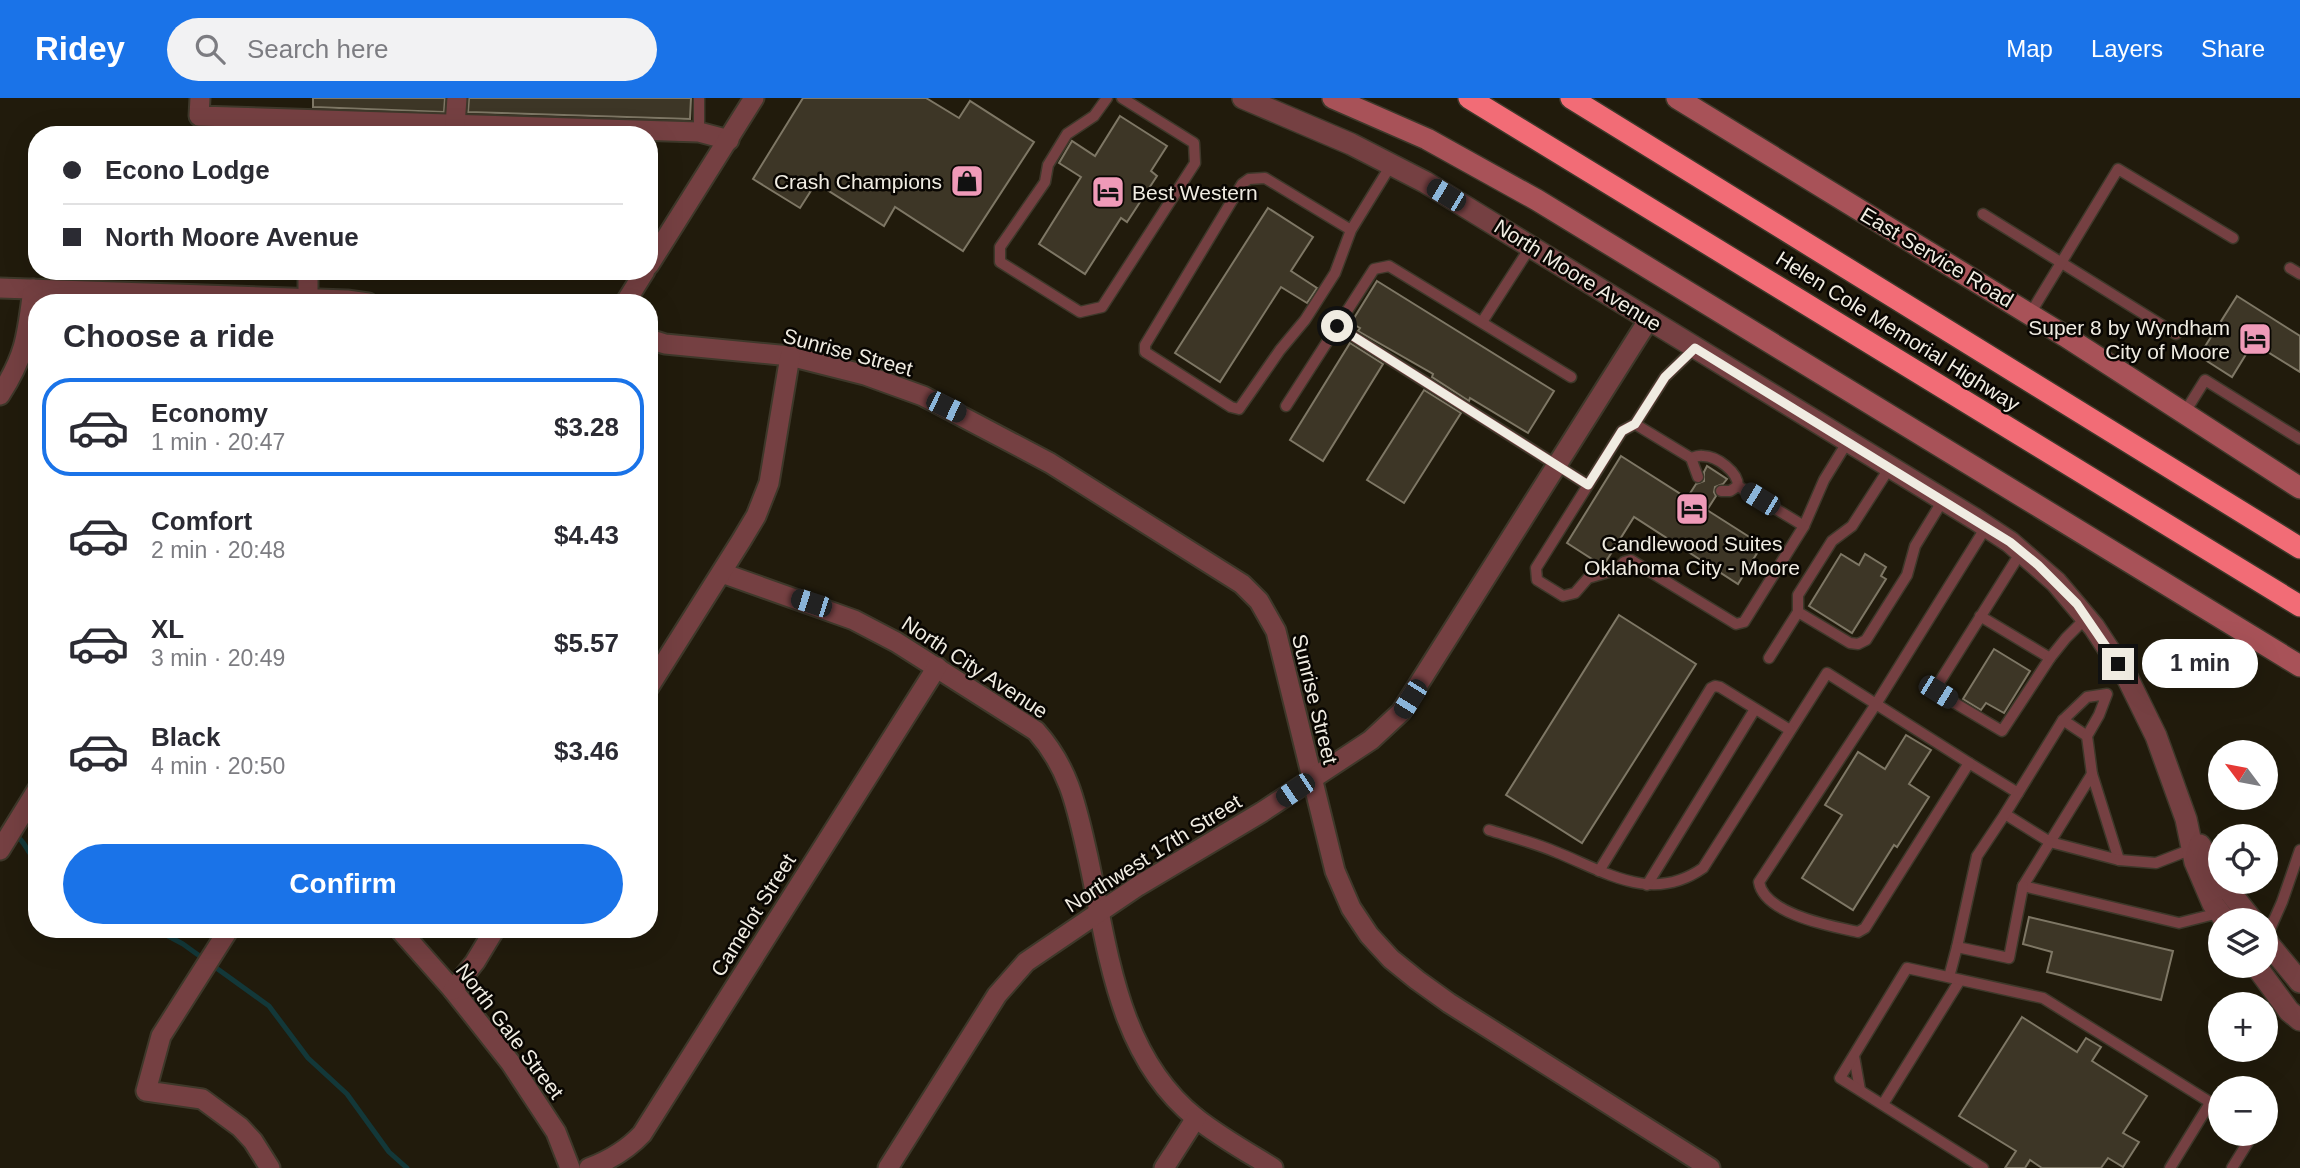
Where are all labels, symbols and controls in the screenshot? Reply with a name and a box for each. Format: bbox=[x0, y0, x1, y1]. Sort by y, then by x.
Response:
search box bbox=[167, 18, 657, 81]
text: Ridey bbox=[35, 30, 125, 67]
icon: search bbox=[191, 30, 229, 68]
text: Search here bbox=[247, 34, 389, 64]
text: Map bbox=[2006, 35, 2053, 62]
text: Layers bbox=[2091, 35, 2163, 62]
text: Share bbox=[2201, 35, 2265, 62]
text: Econo Lodge bbox=[105, 155, 270, 185]
shop icon: Crash Champions bbox=[948, 162, 986, 200]
place label: Crash Champions bbox=[774, 170, 942, 193]
hotel icon: Best Western bbox=[1089, 173, 1127, 211]
car bbox=[1423, 175, 1470, 215]
place label: Best Western bbox=[1132, 181, 1258, 204]
street label: East Service Road bbox=[1857, 202, 2017, 312]
street label: North Moore Avenue bbox=[1490, 214, 1666, 336]
text: North Moore Avenue bbox=[105, 222, 359, 252]
street label: Helen Cole Memorial Highway bbox=[1772, 246, 2024, 416]
route start bbox=[1321, 310, 1353, 342]
place label: Super 8 by Wyndham City of Moore bbox=[2028, 316, 2230, 363]
text: Choose a ride bbox=[63, 318, 275, 354]
hotel icon: Super 8 by Wyndham City of Moore bbox=[2236, 320, 2274, 358]
street label: Sunrise Street bbox=[781, 324, 915, 380]
car bbox=[923, 388, 970, 426]
icon: car bbox=[67, 396, 130, 459]
text: Economy bbox=[151, 398, 268, 428]
text: $3.28 bbox=[554, 412, 619, 442]
text: 1 min · 20:47 bbox=[151, 429, 285, 455]
car bbox=[1737, 479, 1784, 519]
hotel icon: Candlewood Suites Oklahoma City - Moore bbox=[1673, 490, 1711, 528]
icon: car bbox=[67, 504, 130, 567]
text: Comfort bbox=[151, 506, 252, 536]
text: $4.43 bbox=[554, 520, 619, 550]
place label: Candlewood Suites Oklahoma City - Moore bbox=[1584, 532, 1800, 579]
text: 2 min · 20:48 bbox=[151, 537, 285, 563]
car bbox=[788, 587, 835, 619]
street label: North City Avenue bbox=[898, 611, 1052, 723]
icon: car bbox=[67, 612, 130, 675]
text: XL bbox=[151, 614, 184, 644]
text: $5.57 bbox=[554, 628, 619, 658]
street label: Sunrise Street bbox=[1288, 632, 1342, 766]
callout: 1 min bbox=[2142, 640, 2258, 688]
text: 3 min · 20:49 bbox=[151, 645, 285, 671]
route end bbox=[2102, 648, 2134, 680]
text: 1 min bbox=[2170, 650, 2230, 676]
car bbox=[1915, 672, 1962, 712]
car bbox=[1390, 676, 1431, 722]
icon: car bbox=[67, 720, 130, 783]
text: Black bbox=[151, 722, 220, 752]
text: $3.46 bbox=[554, 736, 619, 766]
north arrow bbox=[2208, 740, 2278, 810]
map controls bbox=[2208, 740, 2278, 1146]
text: 4 min · 20:50 bbox=[151, 753, 285, 779]
car bbox=[1272, 770, 1319, 810]
street label: Northwest 17th Street bbox=[1061, 789, 1245, 917]
button: locate bbox=[2208, 824, 2278, 894]
button: Confirm bbox=[63, 844, 623, 924]
street label: Camelot Street bbox=[706, 849, 800, 980]
button: layers bbox=[2208, 908, 2278, 978]
street label: North Gale Street bbox=[452, 959, 568, 1103]
button: + bbox=[2208, 992, 2278, 1062]
button: − bbox=[2208, 1076, 2278, 1146]

